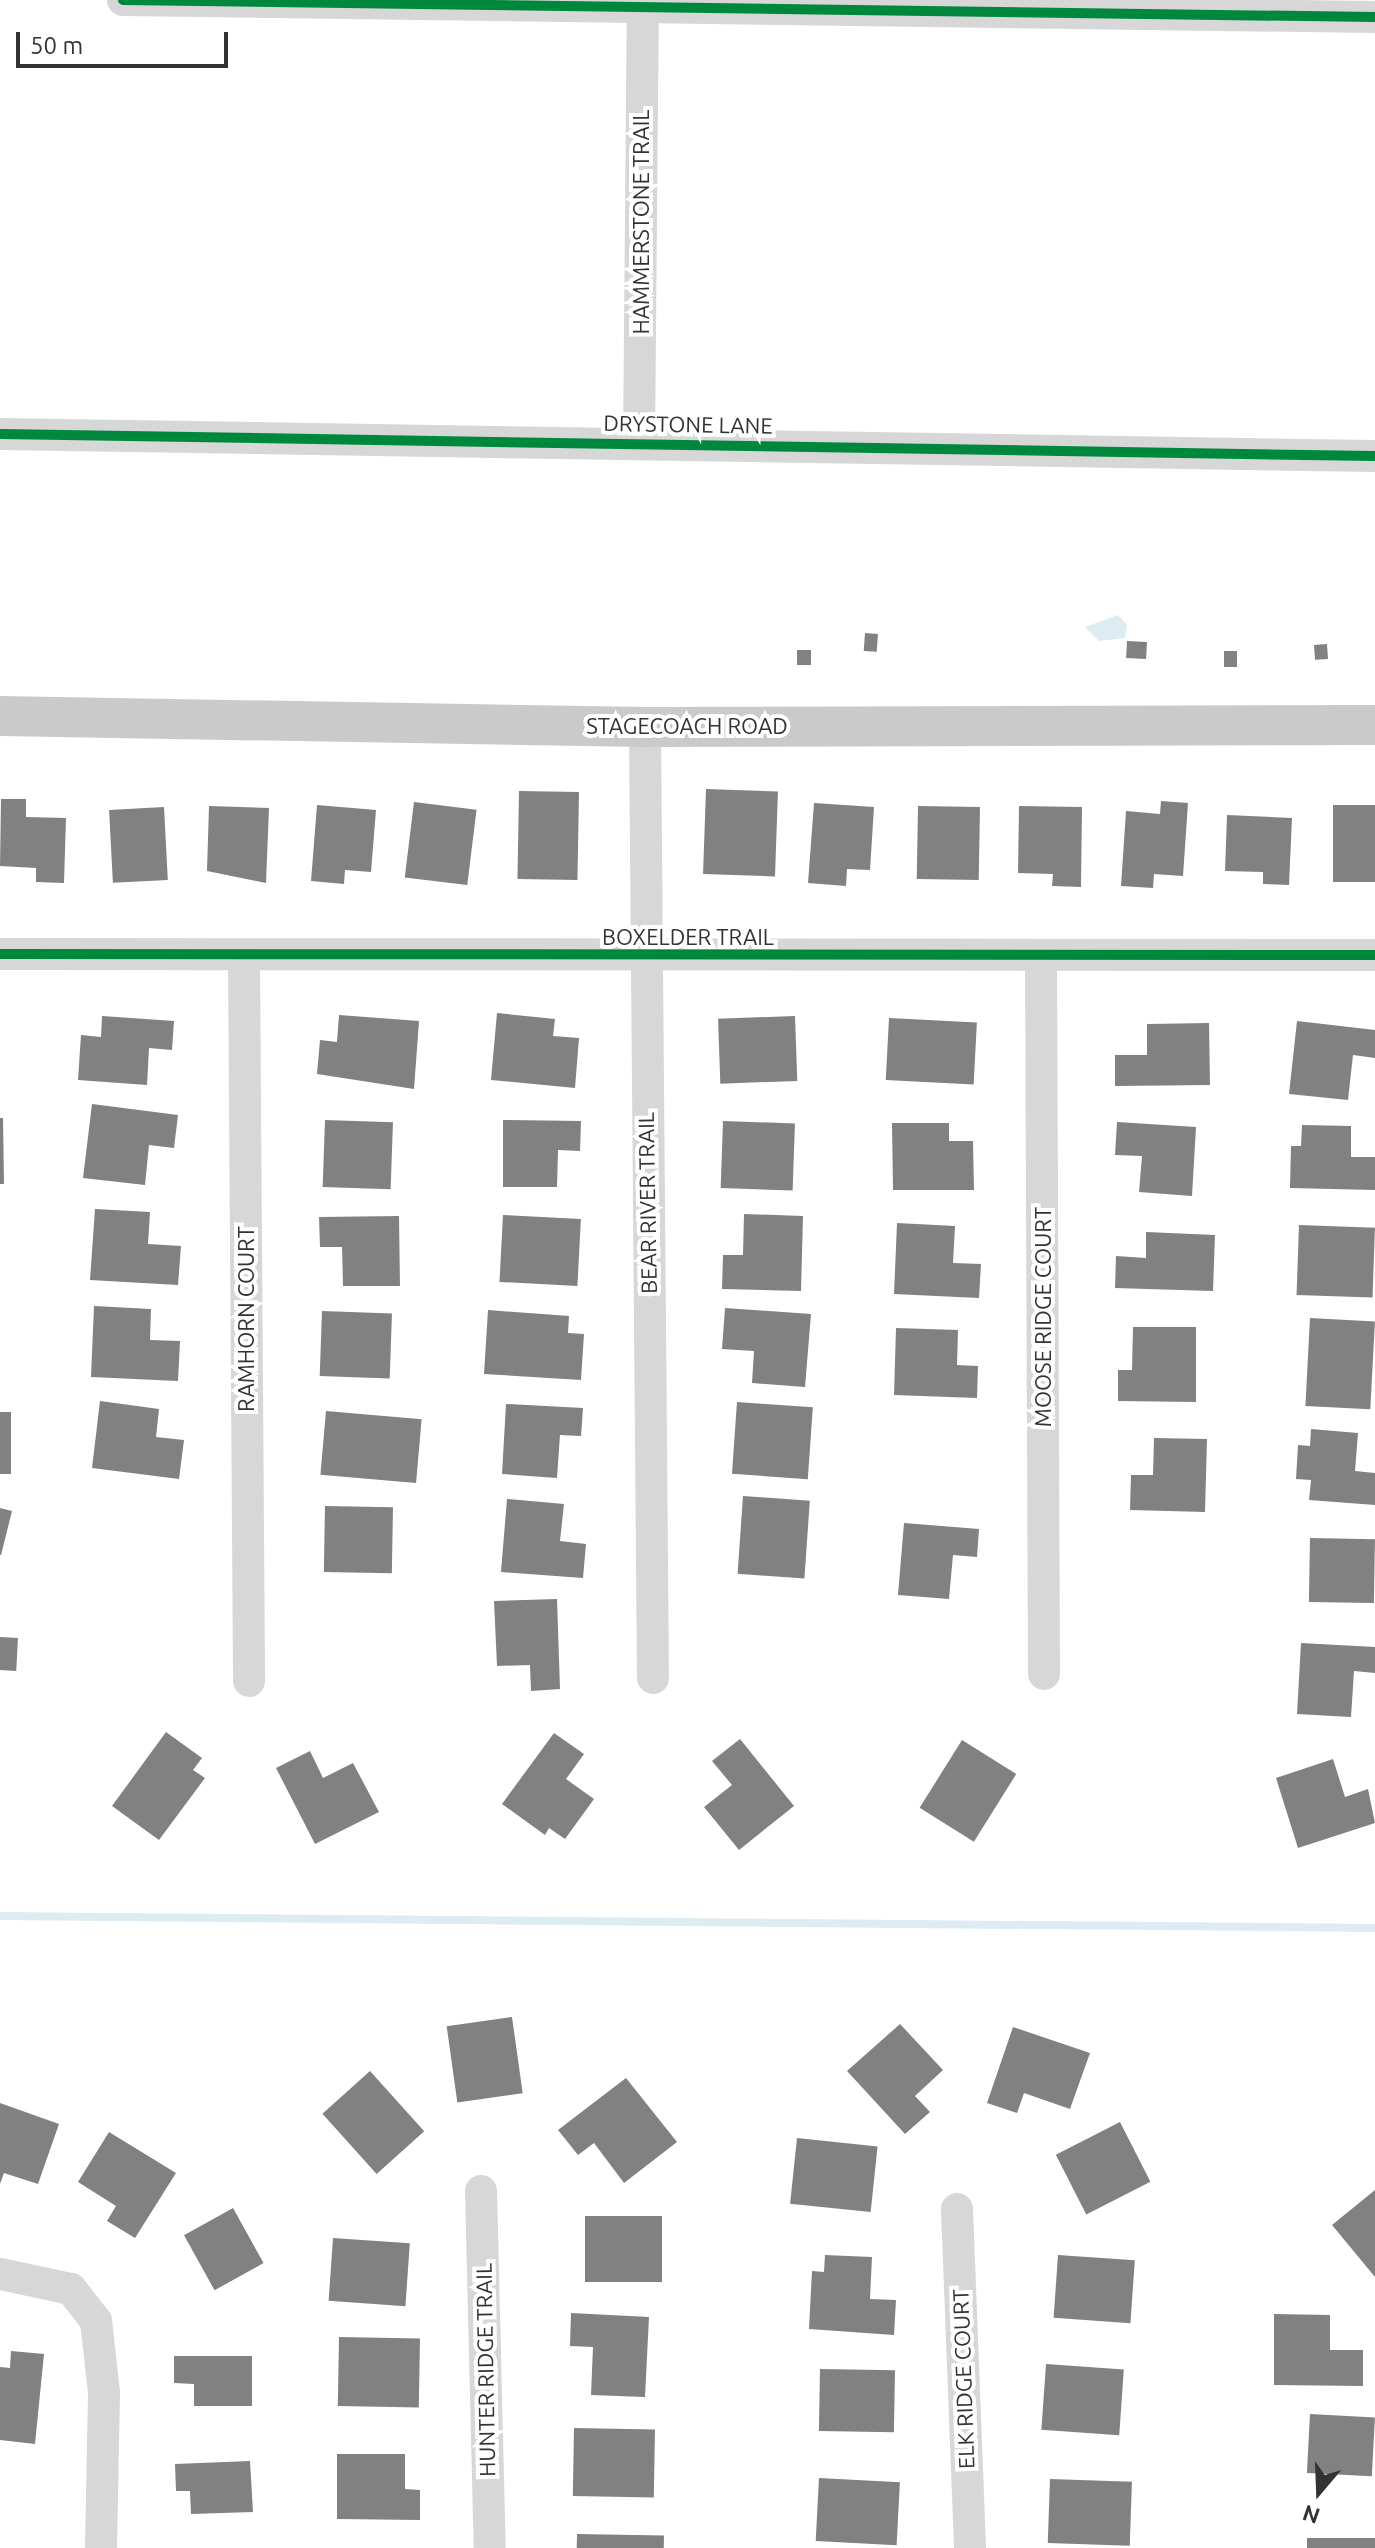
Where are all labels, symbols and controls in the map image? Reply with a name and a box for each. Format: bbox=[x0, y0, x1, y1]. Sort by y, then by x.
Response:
scale bar bbox=[20, 16, 232, 66]
text: 50 m bbox=[30, 32, 83, 59]
street label: HAMMERSTONE TRAIL bbox=[628, 109, 654, 335]
street label: DRYSTONE LANE bbox=[603, 409, 773, 439]
street label: STAGECOACH ROAD bbox=[586, 713, 788, 739]
street label: BOXELDER TRAIL bbox=[602, 924, 774, 950]
street label: BEAR RIVER TRAIL bbox=[632, 1112, 662, 1294]
street label: MOOSE RIDGE COURT bbox=[1030, 1207, 1056, 1427]
street label: RAMHORN COURT bbox=[233, 1226, 259, 1412]
street label: HUNTER RIDGE TRAIL bbox=[470, 2263, 500, 2477]
street label: ELK RIDGE COURT bbox=[947, 2289, 979, 2469]
north arrow bbox=[1279, 2452, 1359, 2532]
text: N bbox=[1299, 2501, 1323, 2530]

